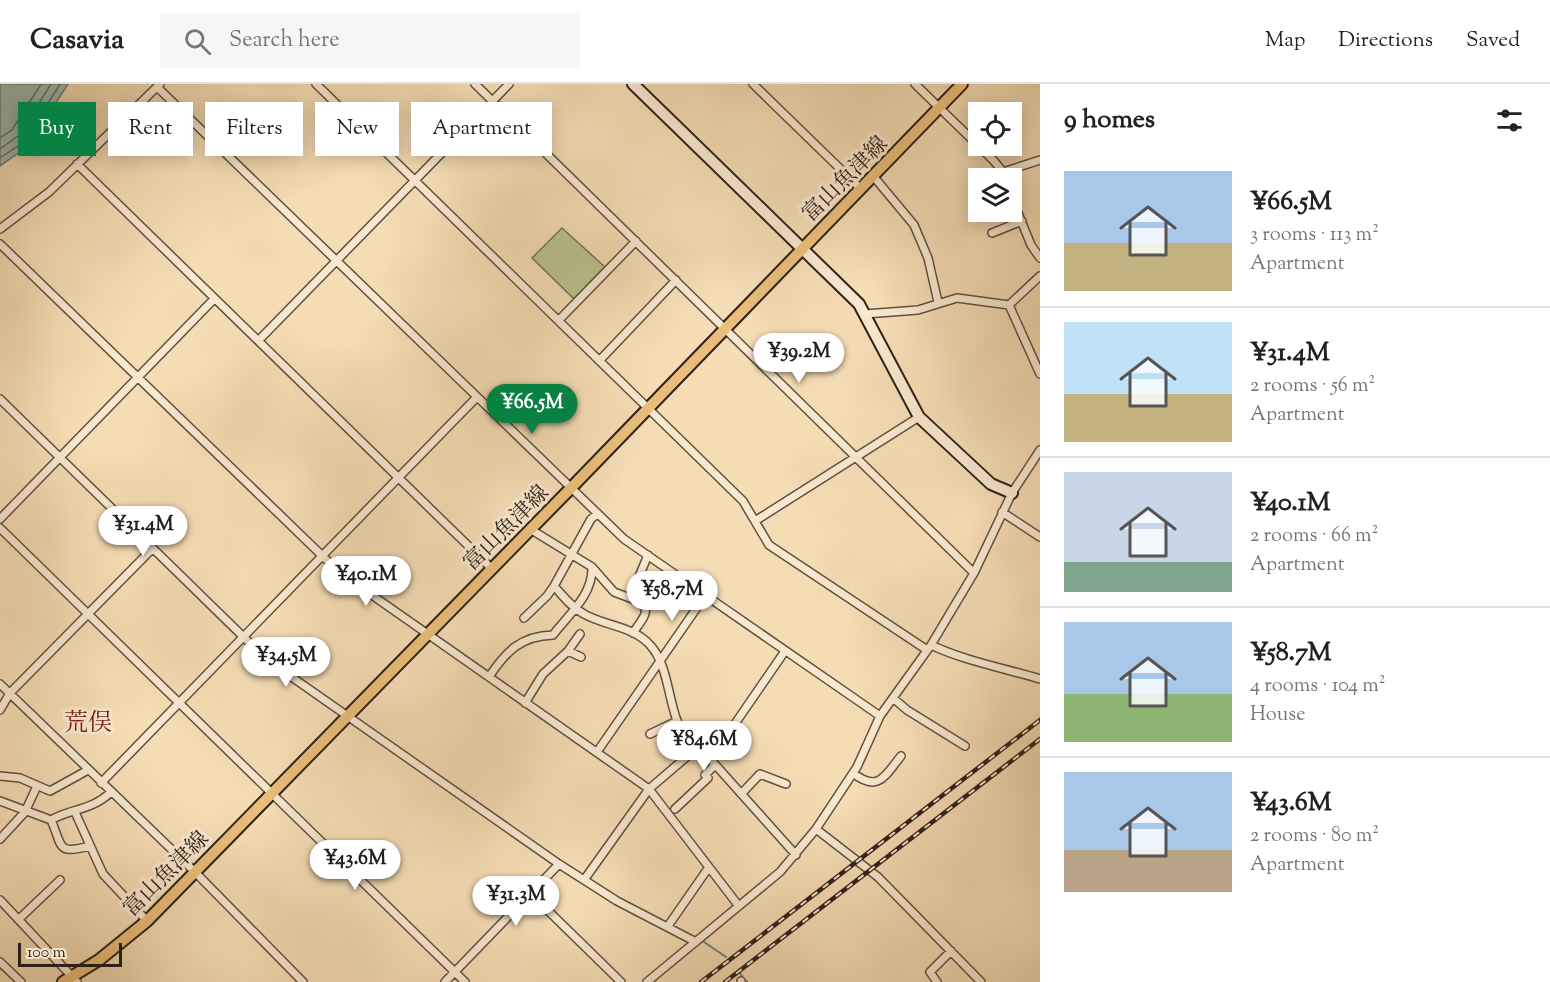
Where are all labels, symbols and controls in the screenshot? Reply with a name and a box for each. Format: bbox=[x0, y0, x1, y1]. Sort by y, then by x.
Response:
search box bbox=[160, 14, 580, 68]
text: Casavia bbox=[30, 21, 124, 61]
icon: search bbox=[181, 25, 214, 58]
text: Search here bbox=[229, 25, 339, 57]
text: Map bbox=[1265, 26, 1305, 56]
text: Directions bbox=[1338, 26, 1433, 56]
text: Saved bbox=[1466, 26, 1520, 56]
chip: Buy bbox=[18, 102, 96, 156]
chip: Rent bbox=[108, 102, 193, 156]
chip: Filters bbox=[205, 102, 303, 156]
chip: New bbox=[315, 102, 399, 156]
chip: Apartment bbox=[411, 102, 552, 156]
map controls bbox=[968, 102, 1022, 222]
button: locate bbox=[968, 102, 1022, 156]
text: 9 homes bbox=[1064, 102, 1155, 139]
icon: filters bbox=[1493, 104, 1526, 137]
street label: 富山魚津線 bbox=[796, 130, 896, 230]
button: layers bbox=[968, 168, 1022, 222]
text: ¥66.5M bbox=[1250, 184, 1332, 221]
icon: home bbox=[1112, 195, 1184, 267]
text: 3 rooms · 113 m² bbox=[1250, 221, 1379, 250]
text: Apartment bbox=[1250, 250, 1345, 279]
pin: ¥39.2M bbox=[750, 333, 848, 384]
text: ¥31.4M bbox=[1250, 335, 1330, 372]
text: ¥39.2M bbox=[767, 338, 831, 367]
icon: home bbox=[1112, 346, 1184, 418]
text: 2 rooms · 56 m² bbox=[1250, 372, 1375, 401]
pin: ¥66.5M bbox=[483, 384, 581, 435]
text: ¥66.5M bbox=[500, 389, 564, 418]
text: Apartment bbox=[1250, 401, 1345, 430]
street label: 富山魚津線 bbox=[457, 479, 557, 579]
text: ¥40.1M bbox=[1250, 485, 1330, 522]
icon: home bbox=[1112, 496, 1184, 568]
pin: ¥31.4M bbox=[94, 506, 192, 557]
text: ¥31.4M bbox=[112, 511, 174, 540]
text: 2 rooms · 66 m² bbox=[1250, 522, 1378, 551]
text: Apartment bbox=[1250, 551, 1345, 580]
pin: ¥40.1M bbox=[317, 556, 415, 607]
text: ¥40.1M bbox=[335, 561, 397, 590]
pin: ¥58.7M bbox=[623, 571, 721, 622]
text: ¥58.7M bbox=[641, 576, 703, 605]
text: ¥58.7M bbox=[1250, 635, 1331, 672]
pin: ¥34.5M bbox=[237, 637, 335, 688]
text: ¥34.5M bbox=[255, 642, 317, 671]
icon: home bbox=[1112, 646, 1184, 718]
text: 4 rooms · 104 m² bbox=[1250, 672, 1386, 701]
text: House bbox=[1250, 701, 1305, 730]
district label: 荒俣 bbox=[64, 707, 112, 741]
pin: ¥84.6M bbox=[655, 721, 753, 772]
text: ¥84.6M bbox=[671, 726, 737, 755]
text: ¥43.6M bbox=[1250, 785, 1332, 822]
icon: home bbox=[1112, 796, 1184, 868]
text: 2 rooms · 80 m² bbox=[1250, 822, 1379, 851]
street label: 富山魚津線 bbox=[117, 825, 217, 925]
pin: ¥43.6M bbox=[306, 840, 404, 891]
text: ¥43.6M bbox=[324, 845, 386, 874]
text: Apartment bbox=[1250, 851, 1345, 880]
pin: ¥31.3M bbox=[467, 876, 565, 927]
text: ¥31.3M bbox=[486, 881, 546, 910]
scale bar bbox=[18, 940, 122, 968]
text: 100 m bbox=[27, 942, 66, 965]

